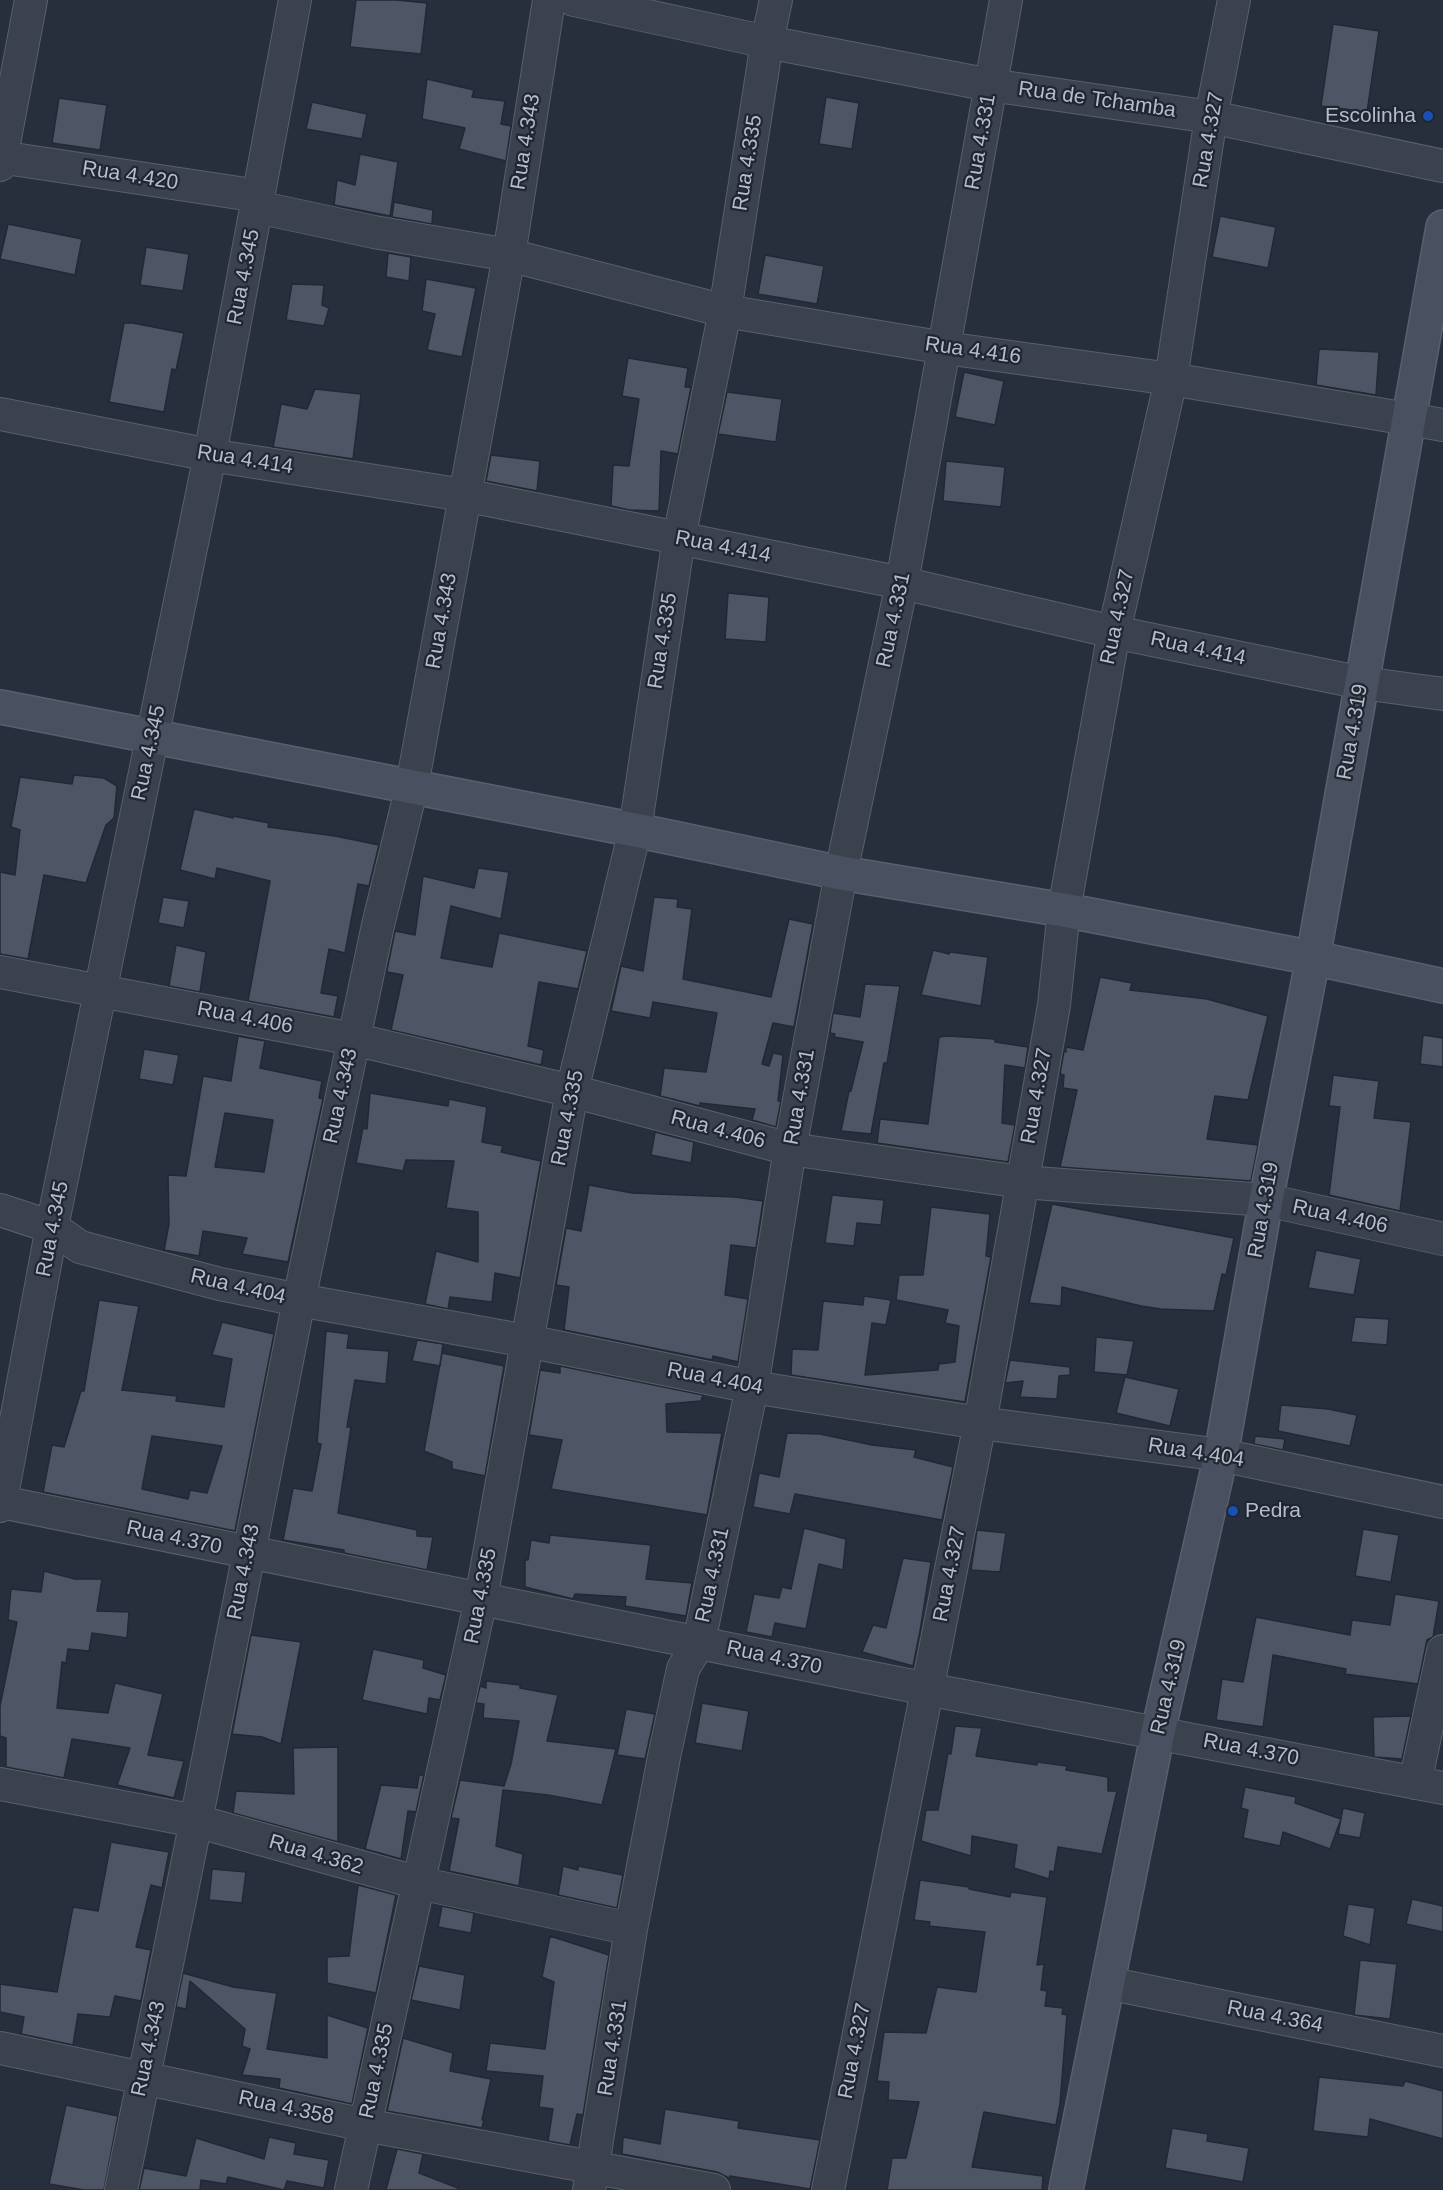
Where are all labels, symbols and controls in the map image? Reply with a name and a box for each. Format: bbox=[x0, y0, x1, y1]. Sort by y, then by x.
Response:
street label: Rua de Tchamba bbox=[1017, 76, 1177, 124]
street label: Rua 4.327 bbox=[1188, 90, 1230, 190]
street label: Rua 4.343 bbox=[506, 92, 546, 192]
street label: Rua 4.331 bbox=[960, 92, 1002, 192]
place label: Escolinha bbox=[1325, 103, 1416, 129]
marker: Escolinha bbox=[1421, 109, 1435, 123]
street label: Rua 4.335 bbox=[728, 113, 768, 213]
street label: Rua 4.420 bbox=[80, 156, 180, 196]
street label: Rua 4.345 bbox=[222, 227, 266, 327]
street label: Rua 4.416 bbox=[923, 332, 1023, 370]
street label: Rua 4.414 bbox=[195, 440, 295, 480]
street label: Rua 4.414 bbox=[673, 525, 773, 569]
street label: Rua 4.327 bbox=[1096, 567, 1140, 667]
street label: Rua 4.331 bbox=[872, 570, 916, 670]
street label: Rua 4.343 bbox=[421, 571, 463, 671]
street label: Rua 4.335 bbox=[643, 591, 683, 691]
street label: Rua 4.414 bbox=[1148, 627, 1248, 671]
street label: Rua 4.319 bbox=[1332, 682, 1374, 782]
street label: Rua 4.345 bbox=[127, 703, 171, 803]
street label: Rua 4.406 bbox=[195, 996, 295, 1040]
street label: Rua 4.343 bbox=[319, 1046, 363, 1146]
street label: Rua 4.327 bbox=[1016, 1046, 1058, 1146]
street label: Rua 4.331 bbox=[779, 1047, 821, 1147]
street label: Rua 4.335 bbox=[546, 1068, 590, 1168]
street label: Rua 4.406 bbox=[668, 1105, 768, 1155]
street label: Rua 4.319 bbox=[1243, 1160, 1285, 1260]
street label: Rua 4.345 bbox=[31, 1179, 75, 1279]
street label: Rua 4.406 bbox=[1290, 1195, 1390, 1239]
street label: Rua 4.404 bbox=[188, 1264, 288, 1310]
street label: Rua 4.404 bbox=[665, 1357, 765, 1401]
street label: Rua 4.404 bbox=[1146, 1433, 1246, 1473]
place label: Pedra bbox=[1245, 1498, 1301, 1524]
marker: Pedra bbox=[1226, 1504, 1240, 1518]
street label: Rua 4.370 bbox=[124, 1516, 224, 1560]
street label: Rua 4.343 bbox=[222, 1522, 266, 1622]
street label: Rua 4.327 bbox=[928, 1524, 972, 1624]
street label: Rua 4.331 bbox=[691, 1525, 735, 1625]
street label: Rua 4.335 bbox=[459, 1546, 503, 1646]
street label: Rua 4.370 bbox=[724, 1636, 824, 1680]
street label: Rua 4.319 bbox=[1146, 1637, 1192, 1737]
street label: Rua 4.370 bbox=[1201, 1728, 1301, 1772]
street label: Rua 4.362 bbox=[266, 1830, 366, 1880]
street label: Rua 4.364 bbox=[1225, 1995, 1325, 2039]
street label: Rua 4.331 bbox=[593, 1998, 633, 2098]
street label: Rua 4.343 bbox=[127, 1999, 171, 2099]
street label: Rua 4.327 bbox=[833, 2001, 877, 2101]
street label: Rua 4.335 bbox=[355, 2021, 399, 2121]
street label: Rua 4.358 bbox=[236, 2086, 336, 2130]

